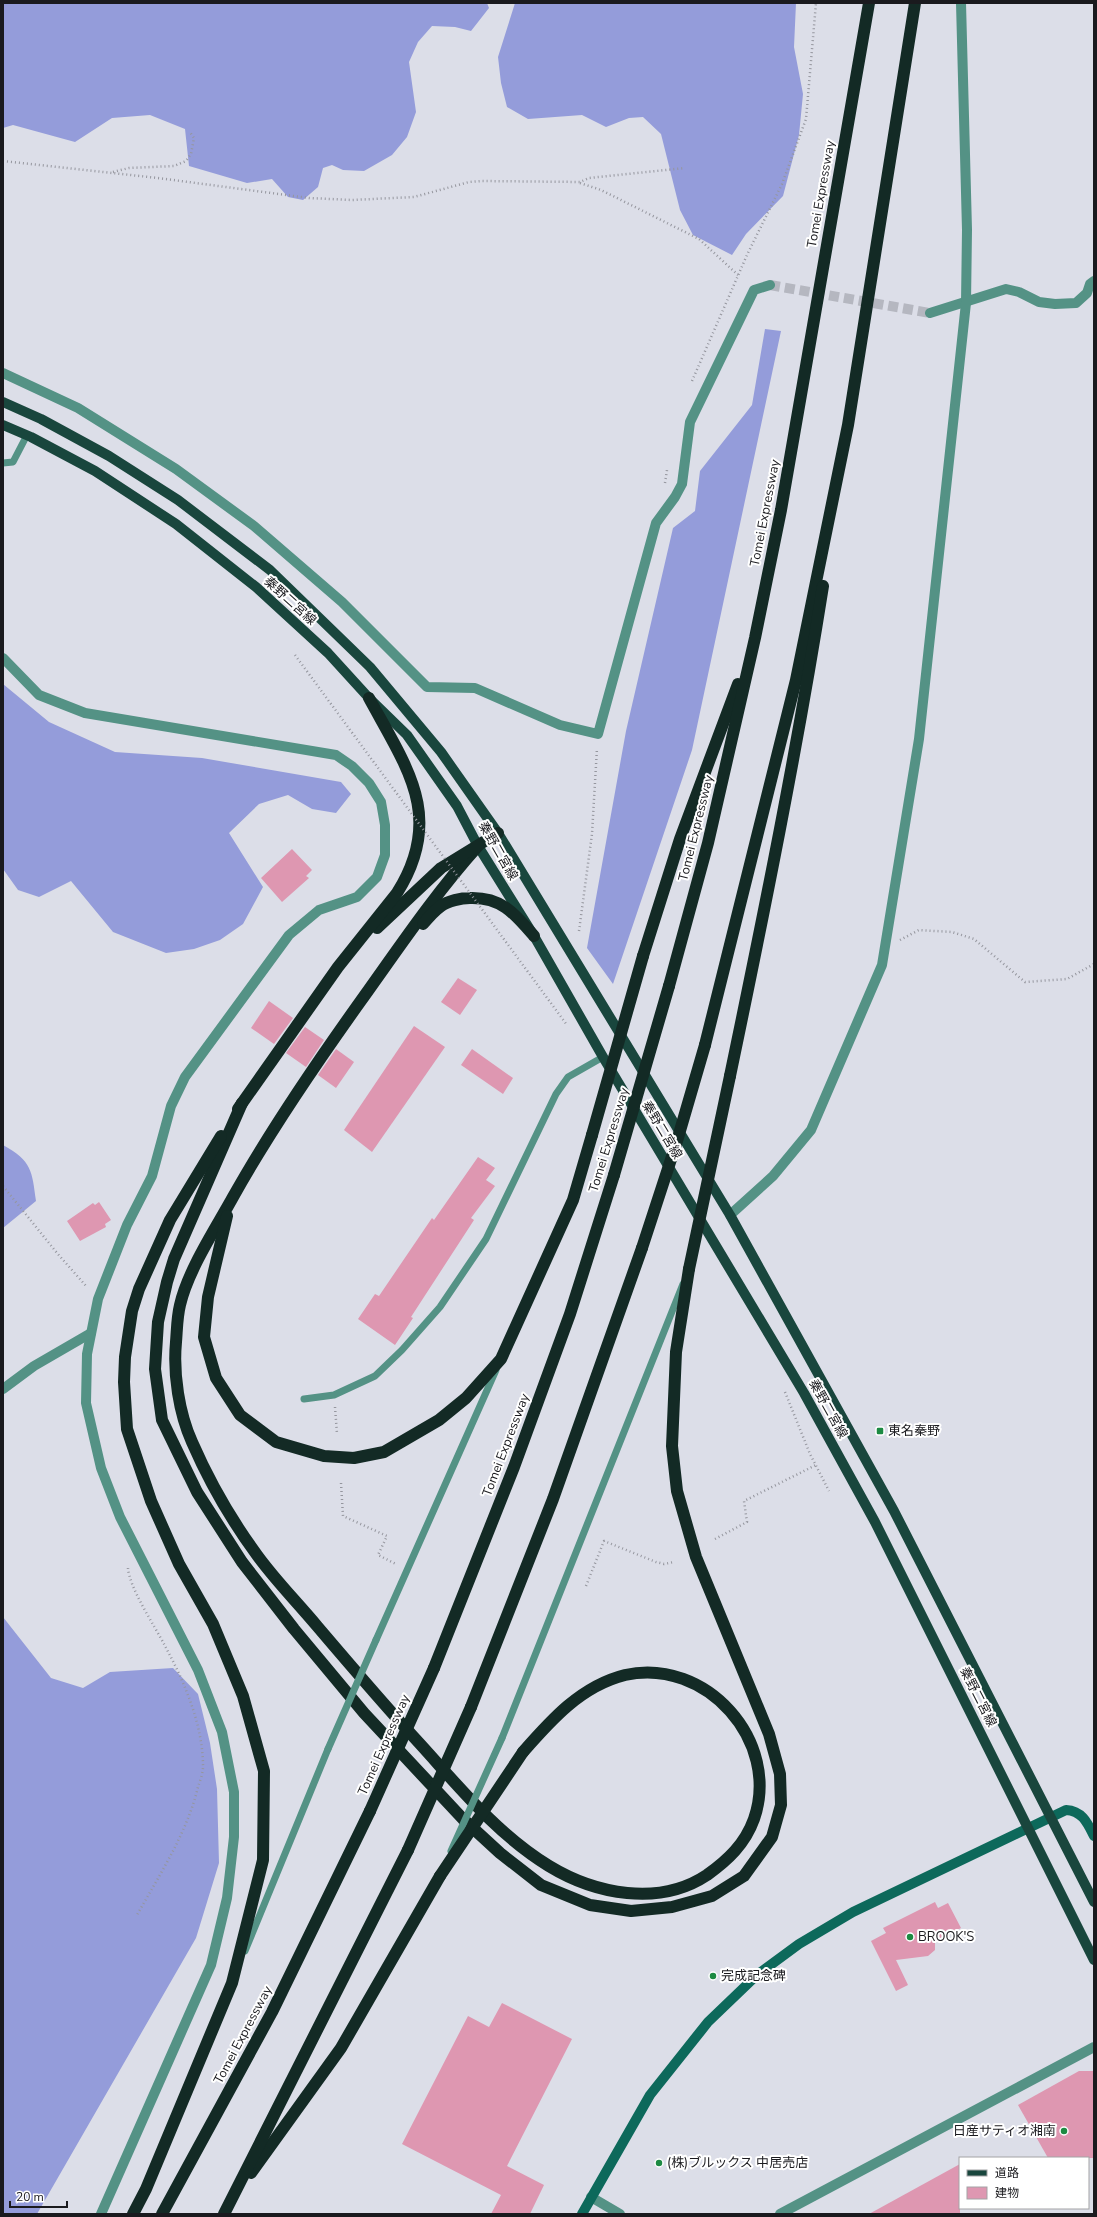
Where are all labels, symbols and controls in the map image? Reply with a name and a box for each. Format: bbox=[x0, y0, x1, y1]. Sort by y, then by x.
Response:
street label: Tomei Expressway bbox=[803, 139, 839, 249]
street label: Tomei Expressway bbox=[746, 458, 784, 568]
street label: 秦野二宮線 bbox=[260, 573, 320, 629]
street label: Tomei Expressway bbox=[674, 773, 718, 883]
street label: 秦野二宮線 bbox=[474, 818, 522, 884]
street label: Tomei Expressway bbox=[585, 1085, 634, 1195]
street label: 秦野二宮線 bbox=[638, 1098, 686, 1162]
street label: 秦野二宮線 bbox=[804, 1376, 852, 1442]
street label: Tomei Expressway bbox=[478, 1391, 534, 1499]
place label: 東名秦野 bbox=[888, 1422, 940, 1440]
marker: 東名秦野 bbox=[875, 1426, 885, 1436]
street label: 秦野二宮線 bbox=[955, 1664, 1001, 1730]
street label: Tomei Expressway bbox=[354, 1691, 414, 1798]
place label: BROOK'S bbox=[918, 1928, 974, 1946]
marker: BROOK'S bbox=[905, 1932, 915, 1942]
place label: 完成記念碑 bbox=[721, 1967, 786, 1985]
marker: 完成記念碑 bbox=[708, 1971, 718, 1981]
street label: Tomei Expressway bbox=[210, 1983, 277, 2087]
place label: 日産サティオ湘南 bbox=[953, 2122, 1056, 2140]
marker: 日産サティオ湘南 bbox=[1059, 2126, 1069, 2136]
place label: (株)ブルックス 中居売店 bbox=[667, 2154, 808, 2172]
legend bbox=[959, 2157, 1089, 2209]
marker: (株)ブルックス 中居売店 bbox=[654, 2158, 664, 2168]
text: 道路 bbox=[995, 2165, 1019, 2181]
scale bar bbox=[10, 2183, 67, 2209]
text: 建物 bbox=[995, 2185, 1019, 2201]
text: 20 m bbox=[16, 2189, 44, 2205]

